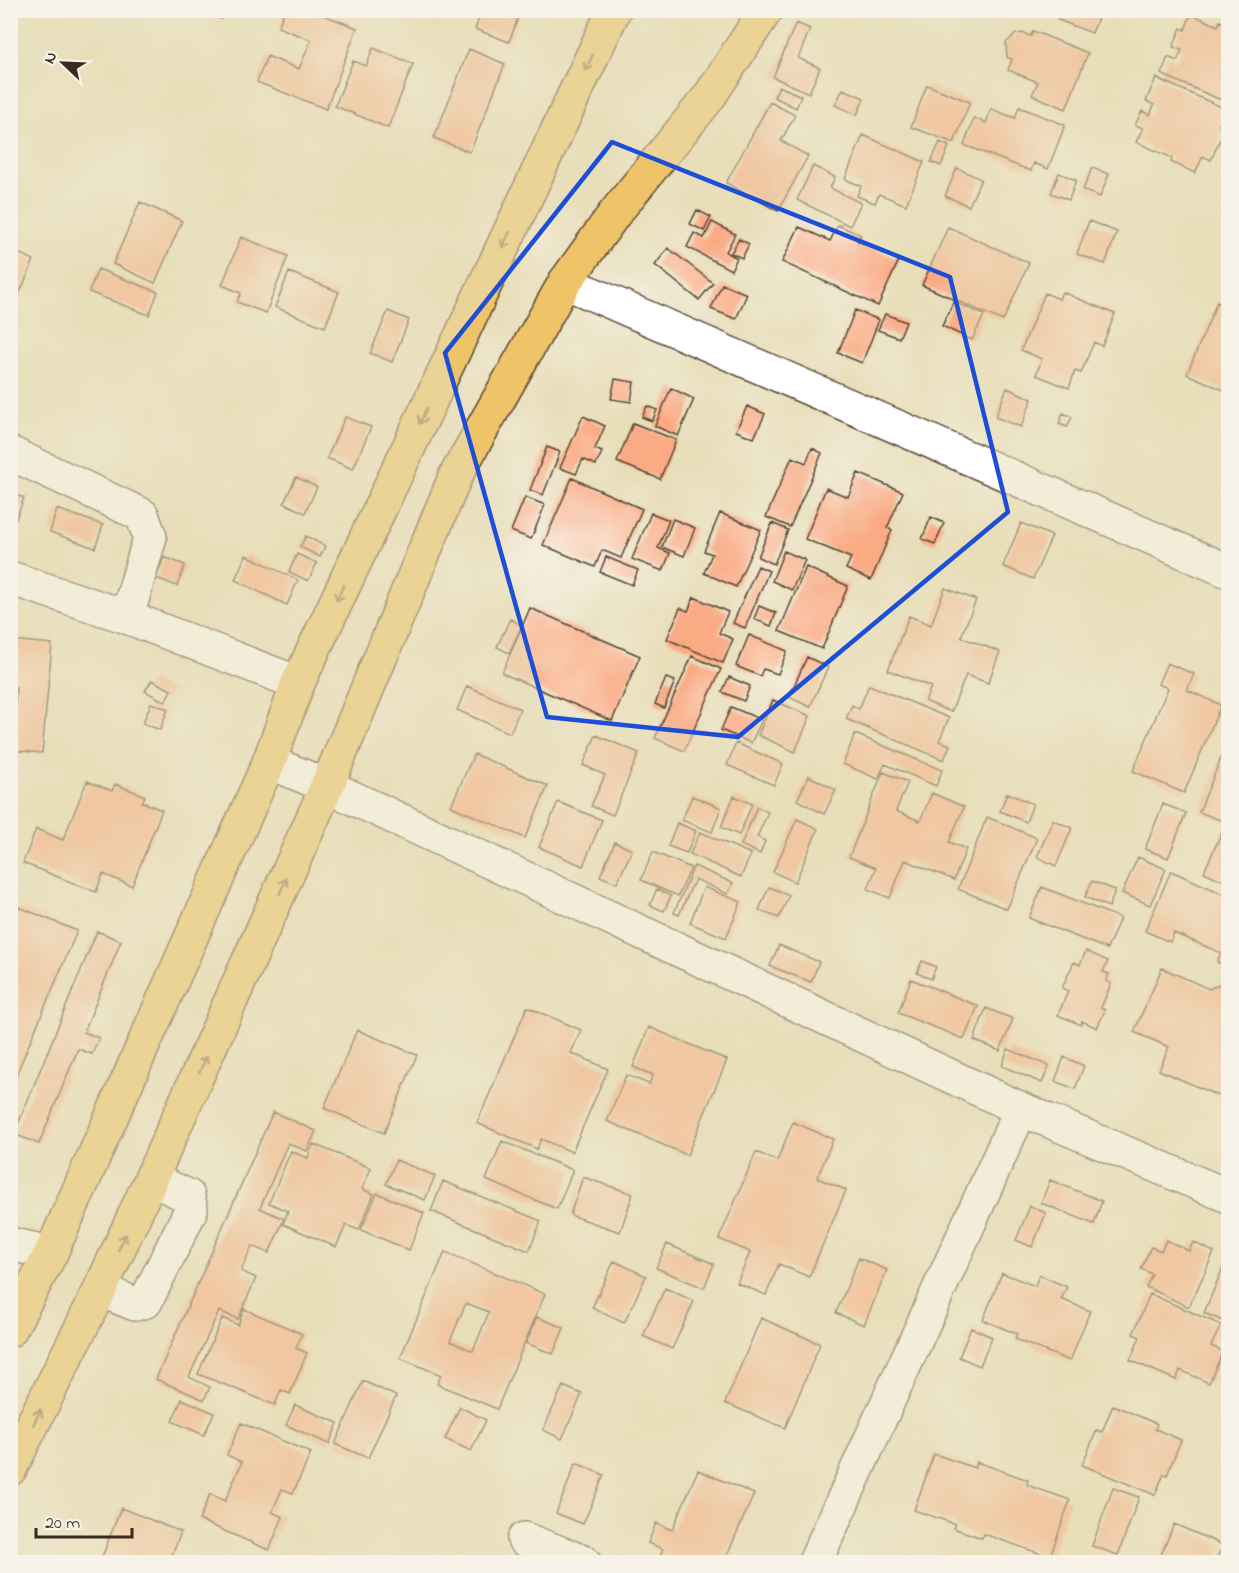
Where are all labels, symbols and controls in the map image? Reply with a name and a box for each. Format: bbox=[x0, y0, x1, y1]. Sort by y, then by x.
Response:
north arrow bbox=[33, 33, 93, 93]
text: N bbox=[38, 48, 64, 68]
one-way arrow bbox=[583, 54, 595, 72]
one-way arrow bbox=[500, 230, 512, 248]
one-way arrow bbox=[417, 407, 429, 425]
one-way arrow bbox=[334, 583, 346, 601]
one-way arrow bbox=[277, 878, 289, 896]
one-way arrow bbox=[198, 1056, 209, 1074]
one-way arrow bbox=[117, 1233, 129, 1251]
one-way arrow bbox=[31, 1408, 43, 1426]
scale bar bbox=[36, 1501, 132, 1539]
text: 20 m bbox=[45, 1511, 80, 1537]

